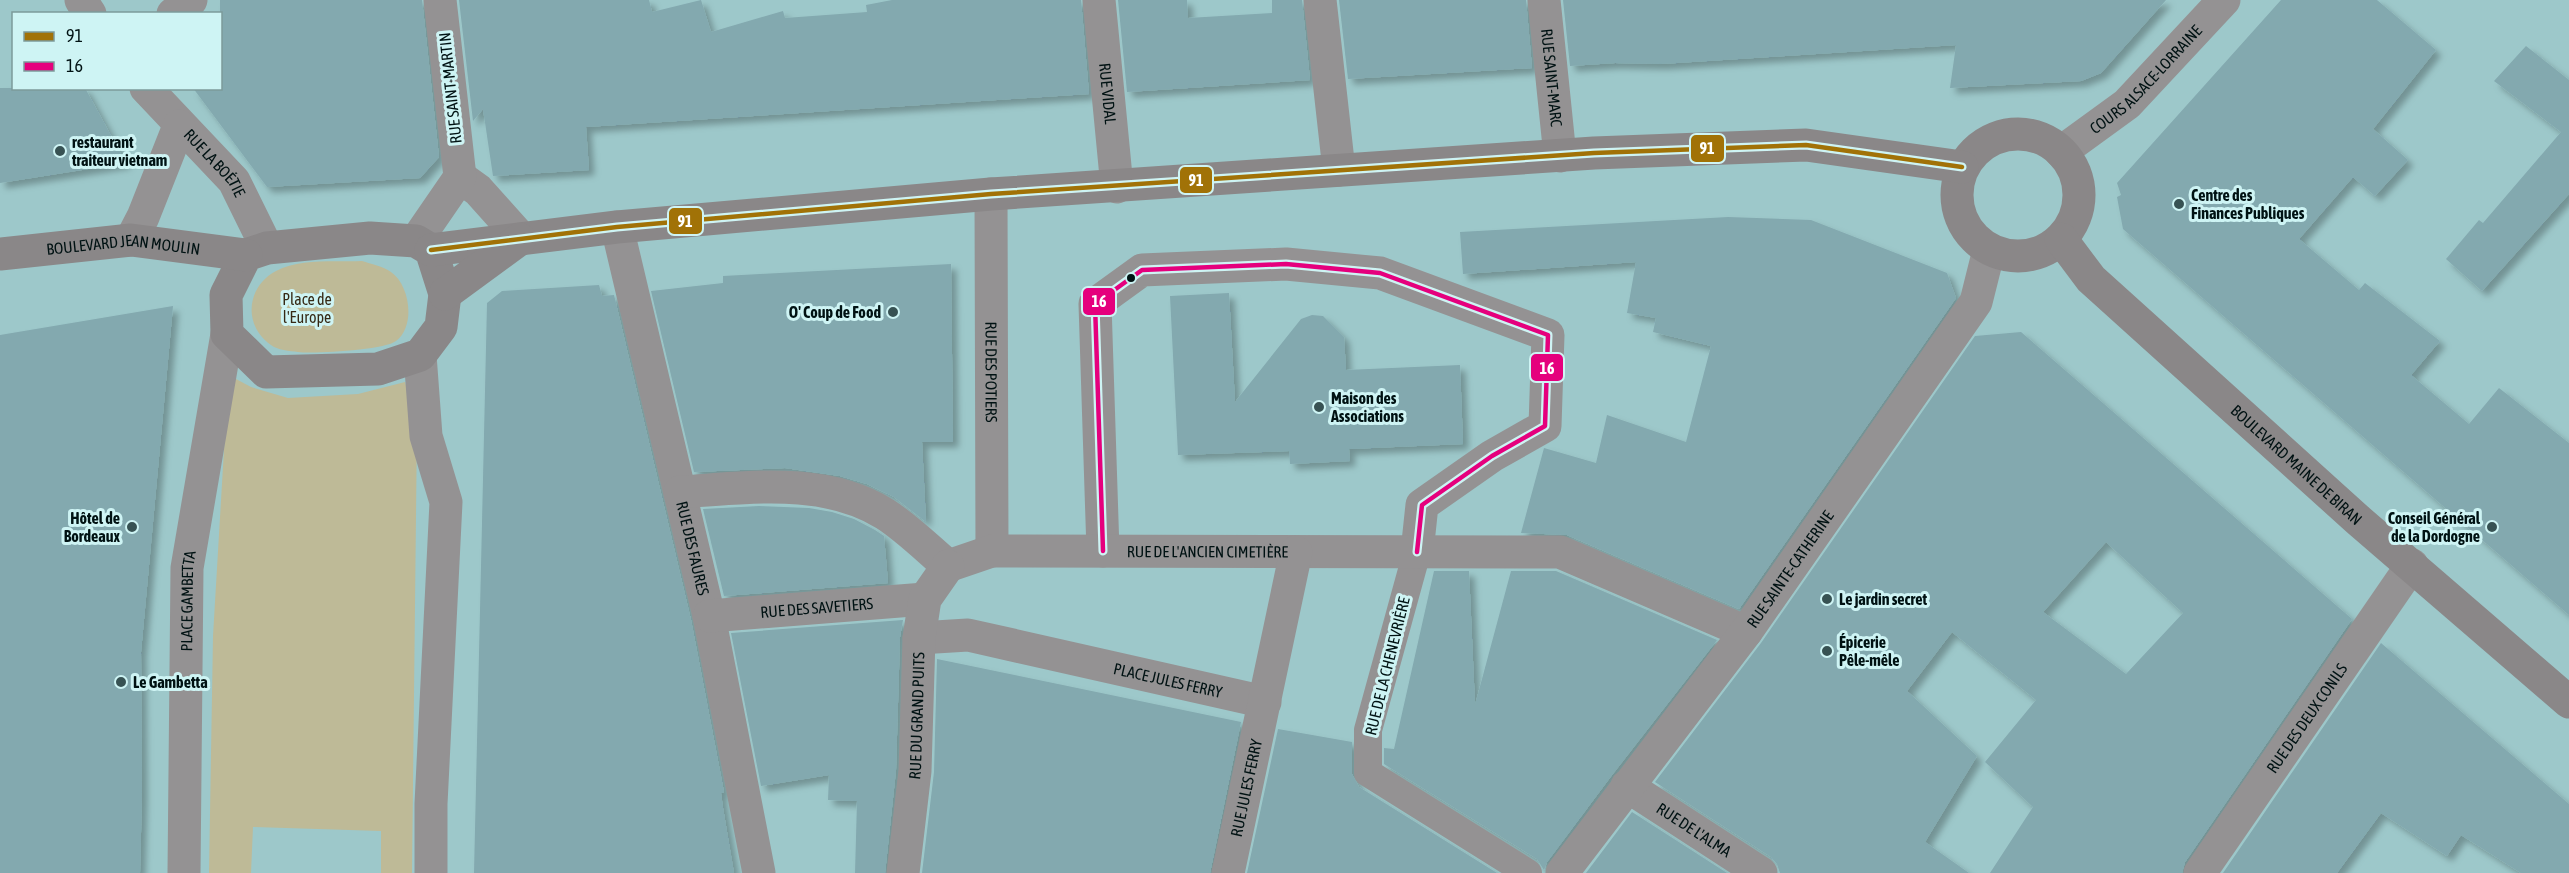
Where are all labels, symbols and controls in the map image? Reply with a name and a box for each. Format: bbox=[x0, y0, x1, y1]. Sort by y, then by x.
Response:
legend bbox=[12, 12, 222, 90]
street label: COURS ALSACE-LORRAINE bbox=[2086, 21, 2205, 137]
text: 91 bbox=[66, 25, 83, 46]
street label: RUE SAINT-MARC bbox=[1538, 28, 1566, 128]
street label: RUE SAINT-MARTIN bbox=[435, 31, 465, 145]
text: 16 bbox=[66, 55, 83, 76]
street label: RUE VIDAL bbox=[1096, 62, 1120, 126]
street label: RUE LA BOÉTIE bbox=[181, 125, 249, 200]
place label: restaurant traiteur vietnam bbox=[71, 133, 167, 169]
line badge: 91 bbox=[1690, 134, 1725, 163]
text: 91 bbox=[1699, 139, 1715, 157]
marker: restaurant traiteur vietnam bbox=[53, 144, 67, 158]
line badge: 91 bbox=[1179, 166, 1213, 194]
text: 91 bbox=[1188, 171, 1204, 189]
place label: Centre des Finances Publiques bbox=[2191, 186, 2305, 222]
marker: Centre des Finances Publiques bbox=[2172, 197, 2186, 211]
line badge: 91 bbox=[668, 207, 703, 235]
text: 91 bbox=[677, 212, 693, 230]
street label: BOULEVARD JEAN MOULIN bbox=[45, 231, 201, 258]
unlabelled marker bbox=[1125, 272, 1137, 284]
line badge: 16 bbox=[1082, 287, 1116, 316]
park label: Place de l'Europe bbox=[282, 290, 332, 327]
text: 16 bbox=[1091, 292, 1107, 310]
place label: O' Coup de Food bbox=[789, 303, 881, 321]
marker: O' Coup de Food bbox=[886, 305, 900, 319]
street label: RUE DES POTIERS bbox=[982, 322, 1001, 423]
line badge: 16 bbox=[1530, 353, 1564, 382]
text: 16 bbox=[1539, 359, 1555, 377]
place label: Maison des Associations bbox=[1330, 389, 1404, 425]
marker: Maison des Associations bbox=[1312, 400, 1326, 414]
street label: BOULEVARD MAINE DE BIRAN bbox=[2227, 401, 2366, 528]
street label: RUE DES FAURES bbox=[673, 499, 713, 597]
street label: RUE SAINTE-CATHERINE bbox=[1743, 507, 1837, 631]
place label: Hôtel de Bordeaux bbox=[64, 509, 121, 545]
place label: Conseil Général de la Dordogne bbox=[2388, 509, 2481, 545]
marker: Hôtel de Bordeaux bbox=[125, 520, 139, 534]
marker: Conseil Général de la Dordogne bbox=[2485, 520, 2499, 534]
street label: RUE DE L'ANCIEN CIMETIÈRE bbox=[1127, 542, 1288, 561]
street label: PLACE GAMBETTA bbox=[177, 549, 199, 652]
place label: Le jardin secret bbox=[1839, 590, 1927, 608]
marker: Le jardin secret bbox=[1820, 592, 1834, 606]
street label: RUE DES SAVETIERS bbox=[760, 594, 874, 621]
street label: RUE DE LA CHENEVRIÈRE bbox=[1361, 595, 1413, 737]
place label: Épicerie Pêle-mêle bbox=[1839, 633, 1899, 669]
marker: Épicerie Pêle-mêle bbox=[1820, 644, 1834, 658]
street label: RUE DU GRAND PUITS bbox=[905, 652, 928, 780]
street label: PLACE JULES FERRY bbox=[1112, 659, 1225, 701]
street label: RUE DES DEUX CONILS bbox=[2263, 660, 2351, 776]
place label: Le Gambetta bbox=[133, 673, 208, 691]
marker: Le Gambetta bbox=[114, 675, 128, 689]
street label: RUE JULES FERRY bbox=[1227, 737, 1265, 838]
street label: RUE DE L'ALMA bbox=[1653, 799, 1735, 860]

